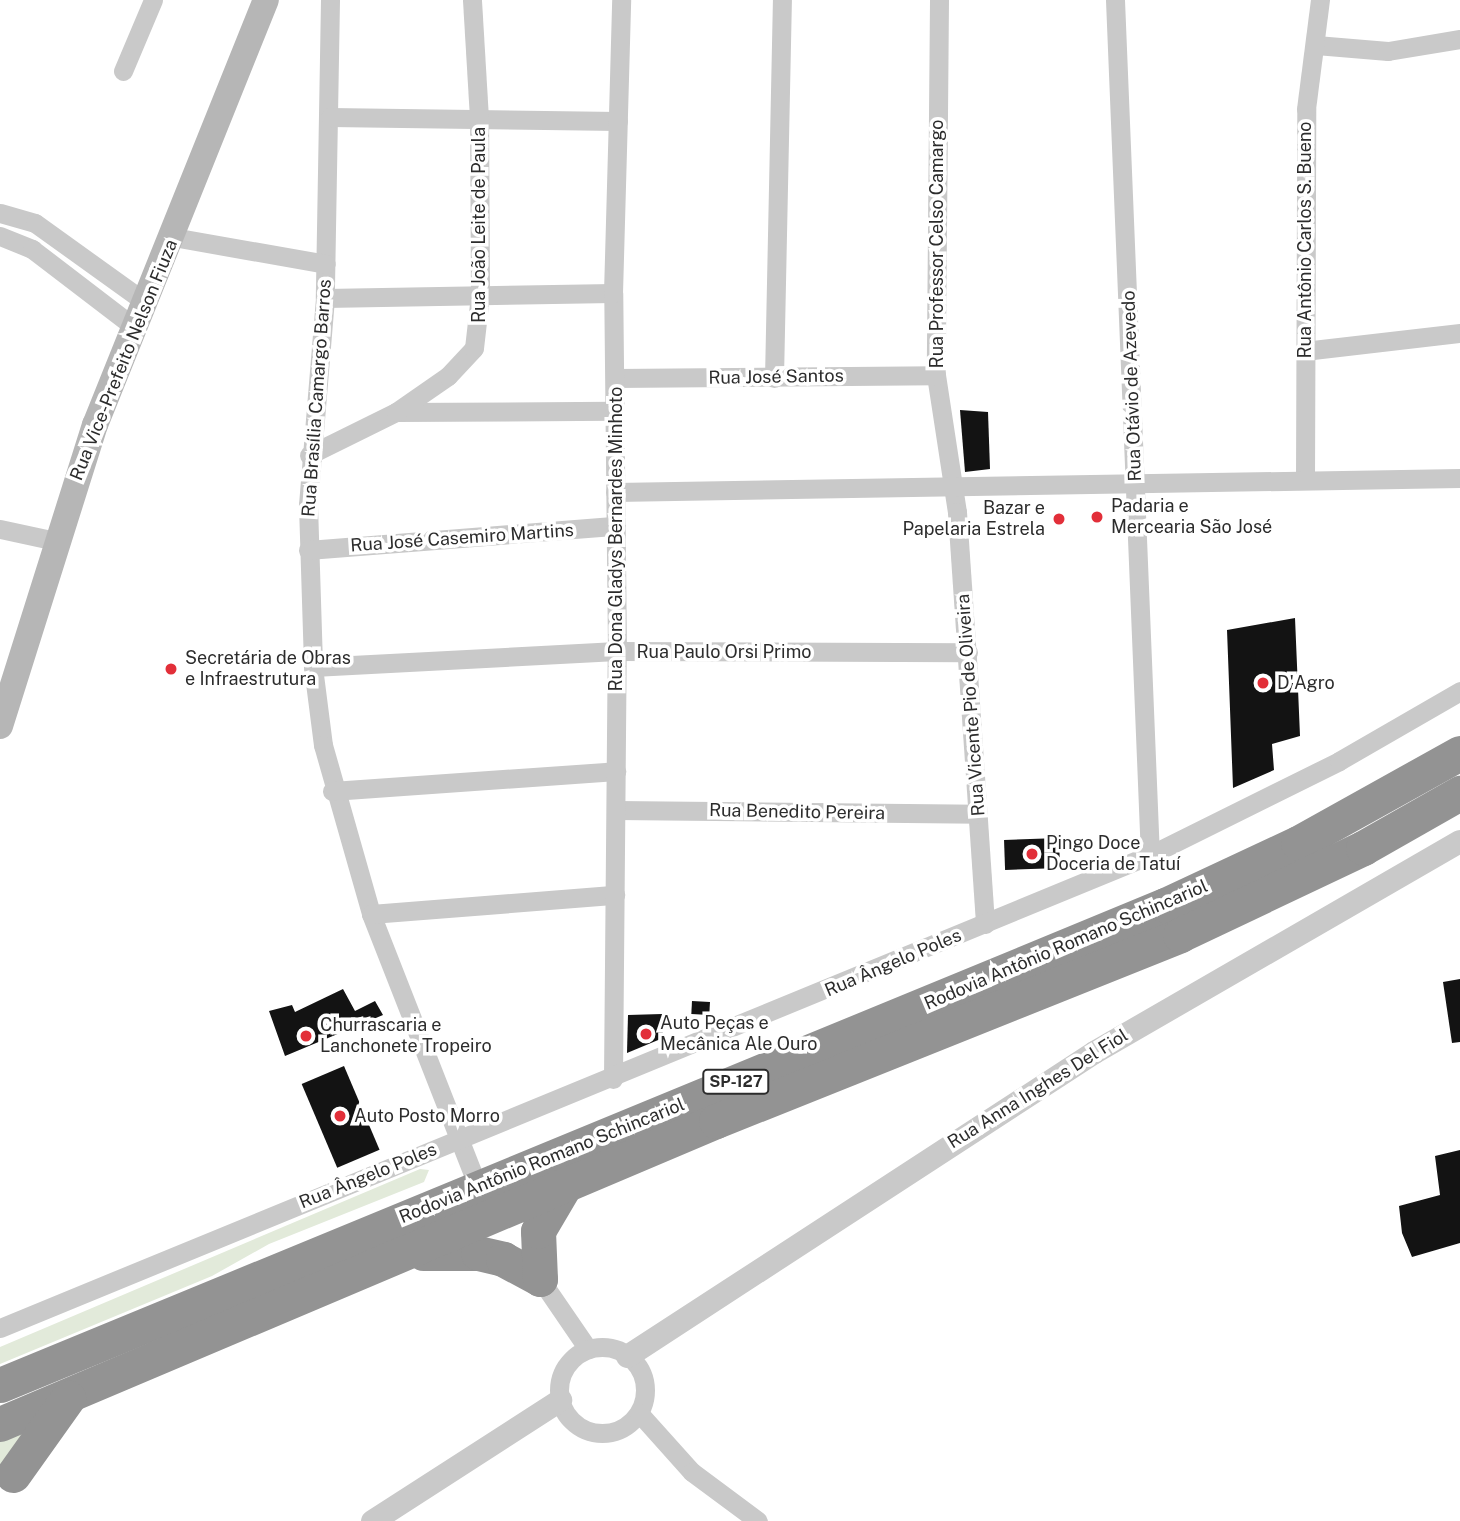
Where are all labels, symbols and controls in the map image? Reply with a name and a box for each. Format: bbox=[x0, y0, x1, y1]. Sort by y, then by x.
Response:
street label: Rua Professor Celso Camargo bbox=[926, 120, 948, 368]
street label: Rua Antônio Carlos S. Bueno bbox=[1294, 121, 1316, 359]
street label: Rua João Leite de Paula bbox=[468, 127, 490, 323]
street label: Rua Vice-Prefeito Nelson Fiuza bbox=[66, 236, 182, 484]
street label: Rua Brasília Camargo Barros bbox=[298, 278, 336, 518]
street label: Rua Otávio de Azevedo bbox=[1118, 290, 1146, 482]
street label: Rua José Santos bbox=[708, 365, 844, 389]
street label: Rua Dona Gladys Bernardes Minhoto bbox=[605, 386, 627, 692]
place label: Padaria e Mercearia São José bbox=[1111, 496, 1272, 538]
place label: Bazar e Papelaria Estrela bbox=[902, 498, 1045, 540]
marker: Padaria e Mercearia São José bbox=[1089, 509, 1105, 525]
marker: Bazar e Papelaria Estrela bbox=[1051, 511, 1067, 527]
street label: Rua José Casemiro Martins bbox=[349, 519, 575, 557]
street label: Rua Vicente Pio de Oliveira bbox=[952, 593, 990, 817]
street label: Rua Paulo Orsi Primo bbox=[637, 641, 811, 663]
place label: Secretária de Obras e Infraestrutura bbox=[185, 648, 351, 690]
marker: Secretária de Obras e Infraestrutura bbox=[163, 661, 179, 677]
place label: D'Agro bbox=[1277, 672, 1335, 694]
marker: D'Agro bbox=[1255, 675, 1271, 691]
street label: Rua Benedito Pereira bbox=[709, 800, 885, 824]
place label: Pingo Doce Doceria de Tatuí bbox=[1046, 833, 1181, 876]
marker: Pingo Doce Doceria de Tatuí bbox=[1024, 846, 1040, 862]
street label: Rodovia Antônio Romano Schincariol bbox=[921, 875, 1211, 1015]
street label: Rua Ângelo Poles bbox=[821, 924, 965, 1002]
place label: Auto Peças e Mecânica Ale Ouro bbox=[660, 1013, 818, 1056]
place label: Churrascaria e Lanchonete Tropeiro bbox=[320, 1015, 492, 1058]
street label: Rua Anna Inghes Del Fiol bbox=[944, 1025, 1132, 1153]
marker: Auto Peças e Mecânica Ale Ouro bbox=[638, 1026, 654, 1042]
marker: Churrascaria e Lanchonete Tropeiro bbox=[298, 1028, 314, 1044]
road number: SP-127 bbox=[701, 1070, 771, 1094]
street label: Rodovia Antônio Romano Schincariol bbox=[396, 1094, 688, 1228]
place label: Auto Posto Morro bbox=[354, 1105, 500, 1127]
marker: Auto Posto Morro bbox=[332, 1108, 348, 1124]
street label: Rua Ângelo Poles bbox=[296, 1139, 440, 1213]

